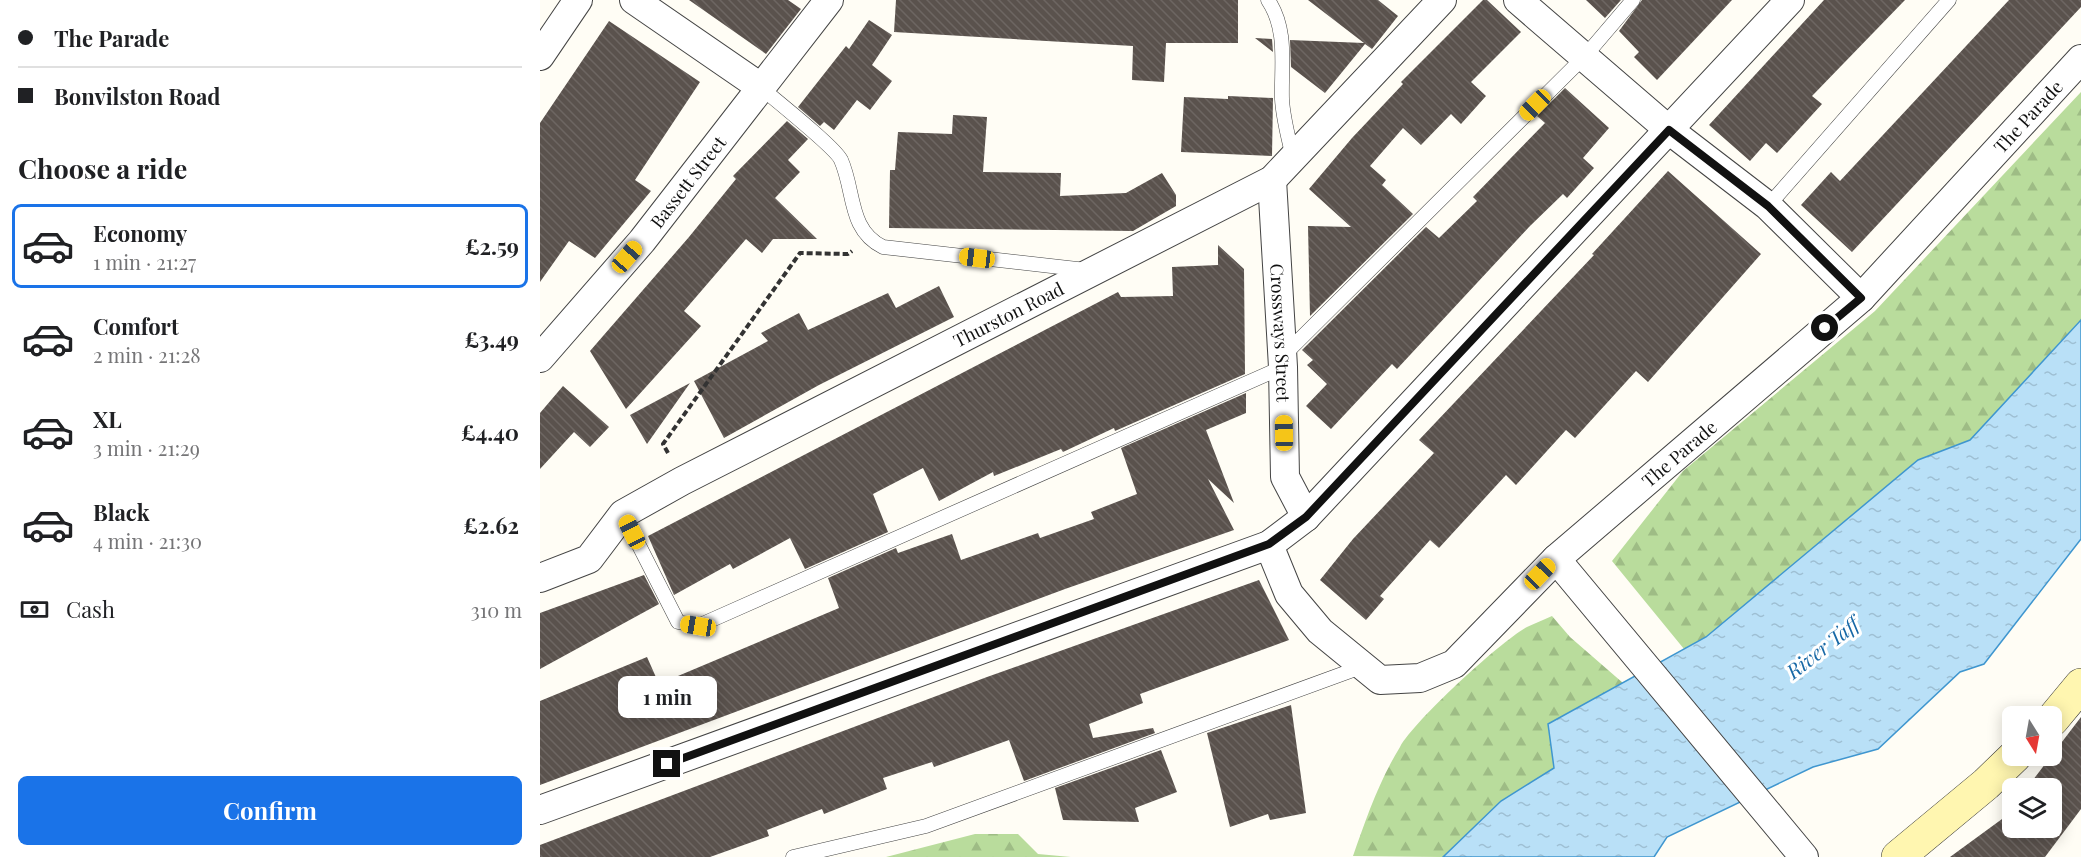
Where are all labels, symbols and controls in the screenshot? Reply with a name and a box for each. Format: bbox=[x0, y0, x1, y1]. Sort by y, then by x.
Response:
text: The Parade bbox=[54, 23, 169, 53]
street label: The Parade bbox=[1988, 75, 2068, 158]
text: Bonvilston Road bbox=[54, 81, 221, 111]
car bbox=[1516, 86, 1554, 124]
street label: Bassett Street bbox=[645, 131, 731, 233]
text: Choose a ride bbox=[18, 150, 187, 186]
text: Economy bbox=[93, 218, 187, 248]
icon: car bbox=[21, 219, 75, 273]
text: £2.59 bbox=[465, 231, 519, 261]
car bbox=[608, 238, 646, 276]
car bbox=[958, 247, 996, 269]
text: 1 min · 21:27 bbox=[93, 248, 196, 275]
street label: Crossways Street bbox=[1265, 263, 1296, 403]
street label: Thurston Road bbox=[949, 276, 1068, 353]
text: Comfort bbox=[93, 311, 179, 341]
icon: car bbox=[21, 312, 75, 366]
route start bbox=[1811, 314, 1838, 341]
text: £3.49 bbox=[464, 324, 519, 354]
text: 2 min · 21:28 bbox=[93, 341, 201, 368]
text: XL bbox=[93, 404, 122, 434]
icon: car bbox=[21, 405, 75, 459]
car bbox=[1275, 415, 1293, 451]
street label: The Parade bbox=[1637, 415, 1722, 492]
text: £4.40 bbox=[461, 417, 519, 447]
text: 3 min · 21:29 bbox=[93, 434, 200, 461]
text: Black bbox=[93, 497, 150, 527]
icon: car bbox=[21, 498, 75, 552]
text: £2.62 bbox=[463, 510, 519, 540]
car bbox=[616, 512, 648, 552]
text: 4 min · 21:30 bbox=[93, 527, 202, 554]
car bbox=[1521, 555, 1559, 593]
icon: cash bbox=[18, 593, 51, 626]
text: Cash bbox=[66, 594, 115, 624]
text: 310 m bbox=[471, 596, 522, 623]
water label: River Taff bbox=[1779, 608, 1867, 685]
car bbox=[679, 614, 717, 638]
callout: 1 min bbox=[618, 677, 716, 719]
text: 1 min bbox=[643, 683, 692, 710]
north arrow bbox=[2002, 706, 2062, 766]
map controls bbox=[2002, 706, 2062, 838]
route end bbox=[653, 750, 680, 777]
button: Confirm bbox=[18, 776, 522, 845]
button: layers bbox=[2002, 778, 2062, 838]

